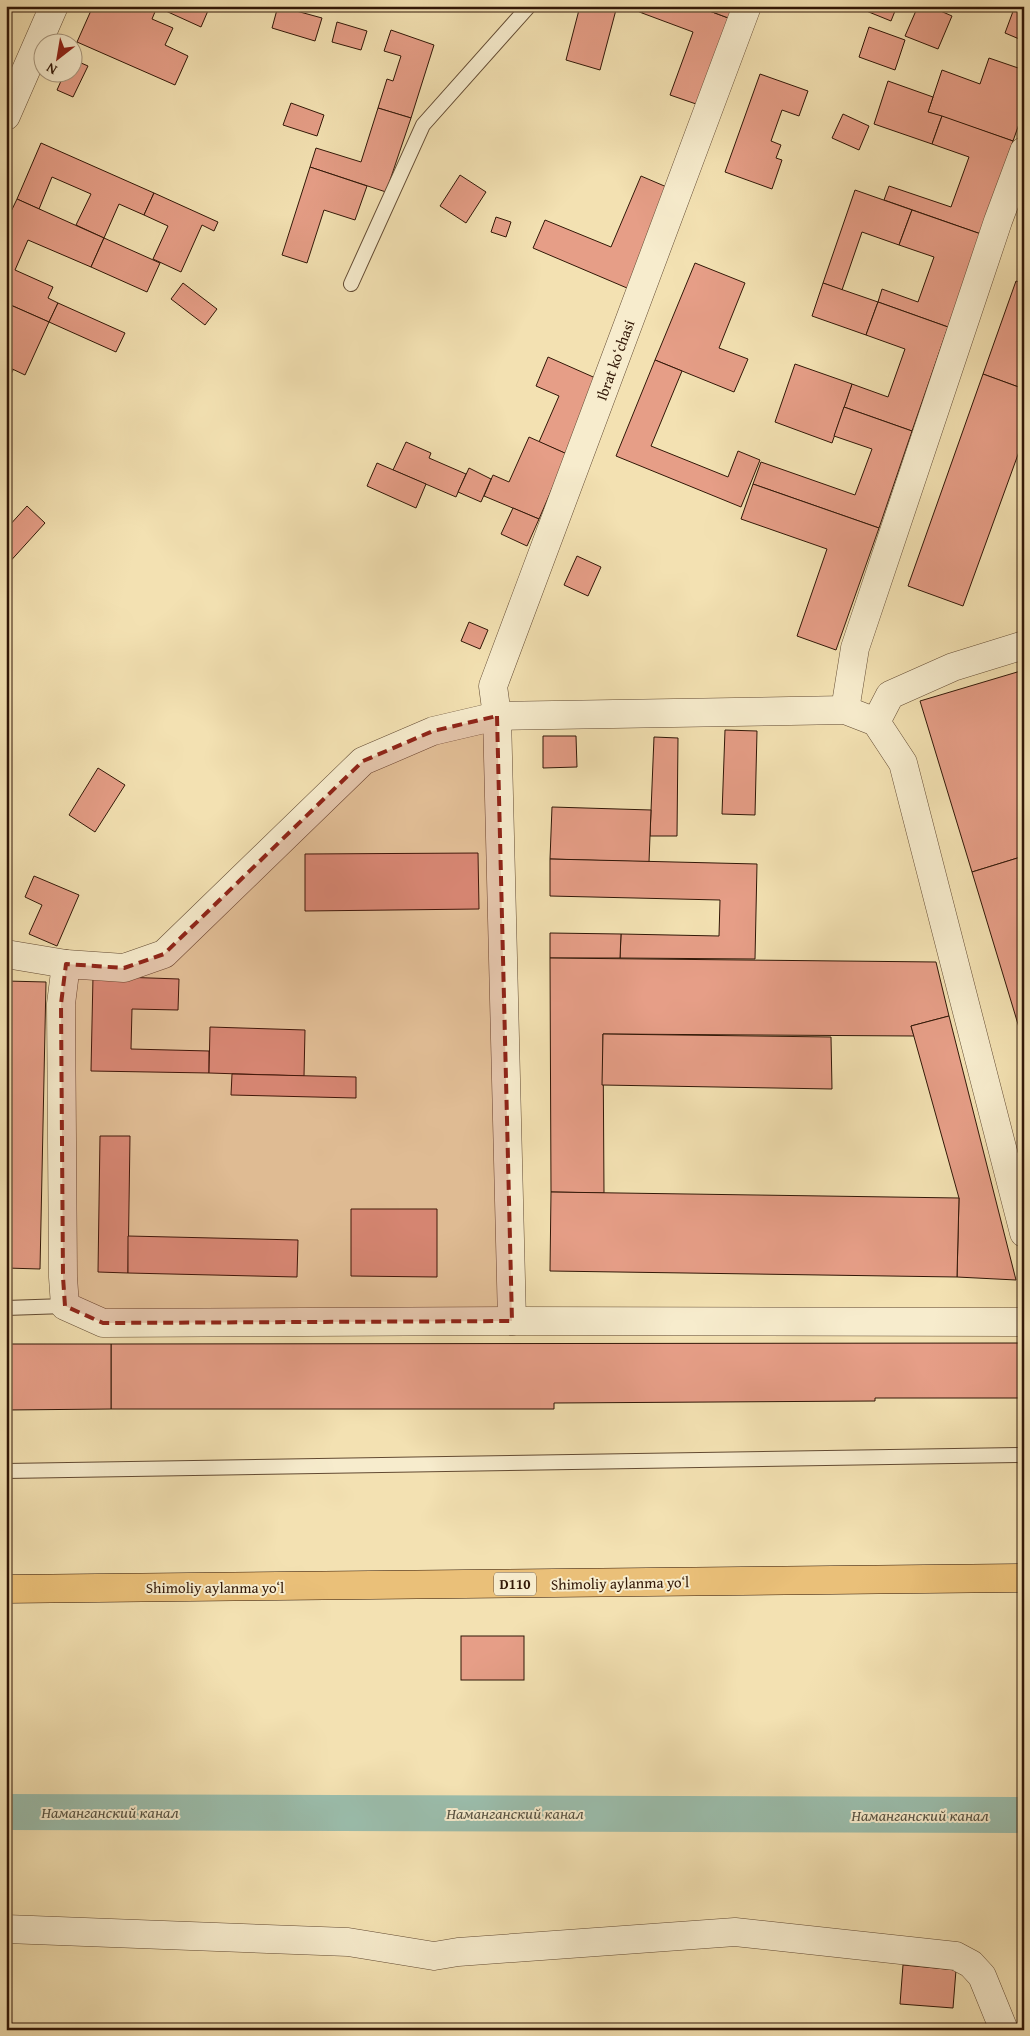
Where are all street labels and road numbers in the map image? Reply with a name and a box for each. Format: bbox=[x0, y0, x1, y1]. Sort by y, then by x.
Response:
street label: Ibrat koʻchasi bbox=[591, 317, 639, 403]
street label: Shimoliy aylanma yoʻl bbox=[551, 1571, 689, 1595]
road number: D110 bbox=[494, 1572, 536, 1596]
street label: Shimoliy aylanma yoʻl bbox=[146, 1577, 284, 1598]

